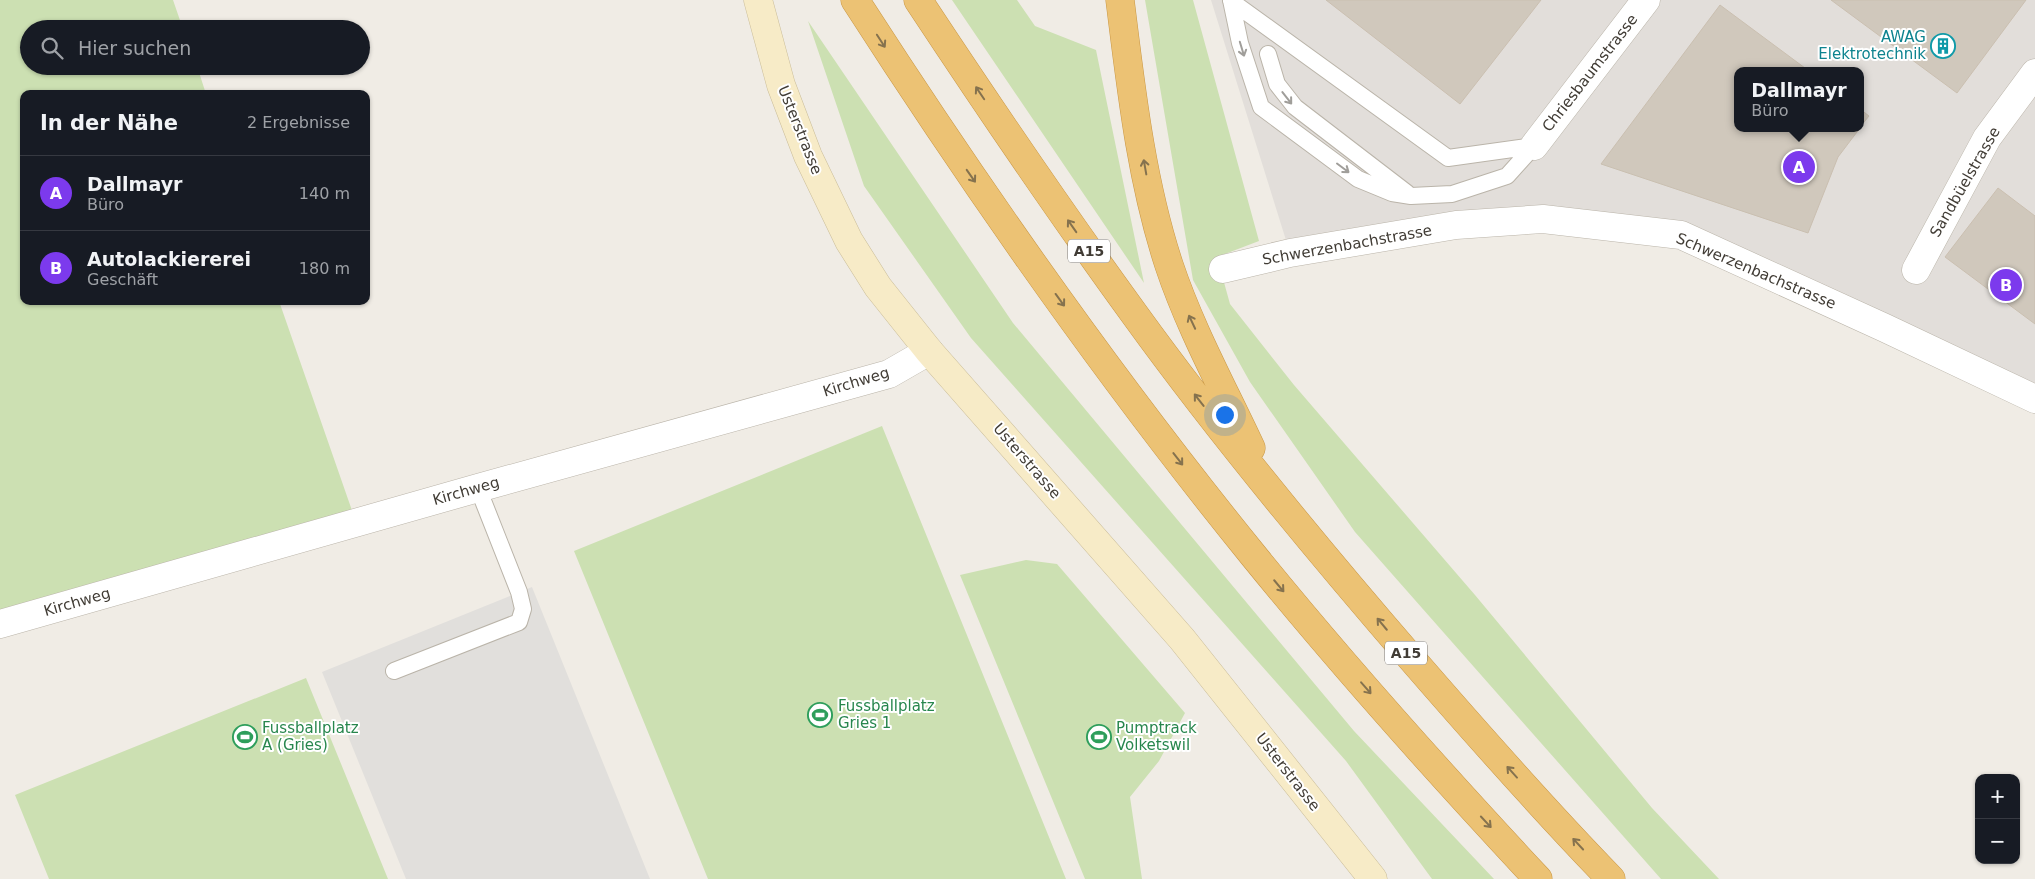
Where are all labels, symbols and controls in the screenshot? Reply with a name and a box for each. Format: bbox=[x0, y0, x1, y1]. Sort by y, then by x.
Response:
street label: Chriesbaumstrasse bbox=[1539, 11, 1641, 135]
search box bbox=[20, 20, 370, 75]
place label: AWAG Elektrotechnik bbox=[1818, 28, 1926, 63]
building icon: AWAG Elektrotechnik bbox=[1930, 33, 1956, 59]
icon: search bbox=[38, 34, 66, 62]
one-way arrow bbox=[876, 34, 886, 48]
text: Hier suchen bbox=[78, 37, 191, 59]
one-way arrow bbox=[1238, 40, 1248, 56]
popup bbox=[1734, 67, 1864, 132]
text: Dallmayr bbox=[1751, 79, 1847, 101]
street label: Usterstrasse bbox=[774, 83, 826, 177]
one-way arrow bbox=[975, 86, 985, 100]
one-way arrow bbox=[1282, 91, 1292, 105]
text: Büro bbox=[1751, 101, 1788, 120]
text: In der Nähe bbox=[40, 111, 178, 135]
text: 2 Ergebnisse bbox=[247, 113, 350, 132]
street label: Sandbüelstrasse bbox=[1926, 124, 2004, 240]
pin: A bbox=[1783, 148, 1815, 186]
one-way arrow bbox=[1139, 159, 1149, 175]
one-way arrow bbox=[1336, 162, 1349, 173]
one-way arrow bbox=[966, 169, 976, 183]
text: Dallmayr bbox=[87, 173, 182, 195]
text: A bbox=[50, 184, 62, 203]
text: 140 m bbox=[299, 184, 350, 203]
text: Büro bbox=[87, 195, 124, 214]
one-way arrow bbox=[1067, 220, 1077, 234]
street label: Schwerzenbachstrasse bbox=[1261, 221, 1433, 269]
street label: Schwerzenbachstrasse bbox=[1673, 229, 1839, 313]
road number: A15 bbox=[1068, 240, 1110, 262]
text: Autolackiererei bbox=[87, 248, 251, 270]
text: B bbox=[50, 259, 62, 278]
text: 180 m bbox=[299, 259, 350, 278]
pin: B bbox=[1990, 266, 2022, 304]
text: Geschäft bbox=[87, 270, 158, 289]
one-way arrow bbox=[1055, 293, 1065, 307]
one-way arrow bbox=[1187, 314, 1197, 329]
street label: Kirchweg bbox=[821, 363, 891, 401]
one-way arrow bbox=[1194, 393, 1205, 406]
your location bbox=[1212, 402, 1238, 428]
street label: Usterstrasse bbox=[989, 420, 1065, 502]
one-way arrow bbox=[1172, 452, 1183, 465]
street label: Kirchweg bbox=[431, 473, 501, 509]
one-way arrow bbox=[1273, 579, 1284, 592]
street label: Kirchweg bbox=[42, 584, 112, 620]
one-way arrow bbox=[1376, 618, 1387, 631]
road number: A15 bbox=[1385, 641, 1427, 664]
one-way arrow bbox=[1360, 682, 1371, 695]
place label: Fussballplatz Gries 1 bbox=[838, 697, 935, 732]
sports icon: Fussballplatz Gries 1 bbox=[807, 702, 833, 728]
place label: Fussballplatz A (Gries) bbox=[262, 719, 359, 754]
place label: Pumptrack Volketswil bbox=[1116, 719, 1197, 754]
sports icon: Fussballplatz A (Gries) bbox=[232, 724, 258, 750]
sports icon: Pumptrack Volketswil bbox=[1086, 724, 1112, 750]
street label: Usterstrasse bbox=[1252, 729, 1324, 815]
one-way arrow bbox=[1506, 766, 1518, 779]
map controls bbox=[1975, 774, 2020, 864]
button: + bbox=[1975, 774, 2020, 819]
one-way arrow bbox=[1480, 816, 1492, 829]
button: − bbox=[1975, 819, 2020, 864]
one-way arrow bbox=[1572, 837, 1584, 850]

